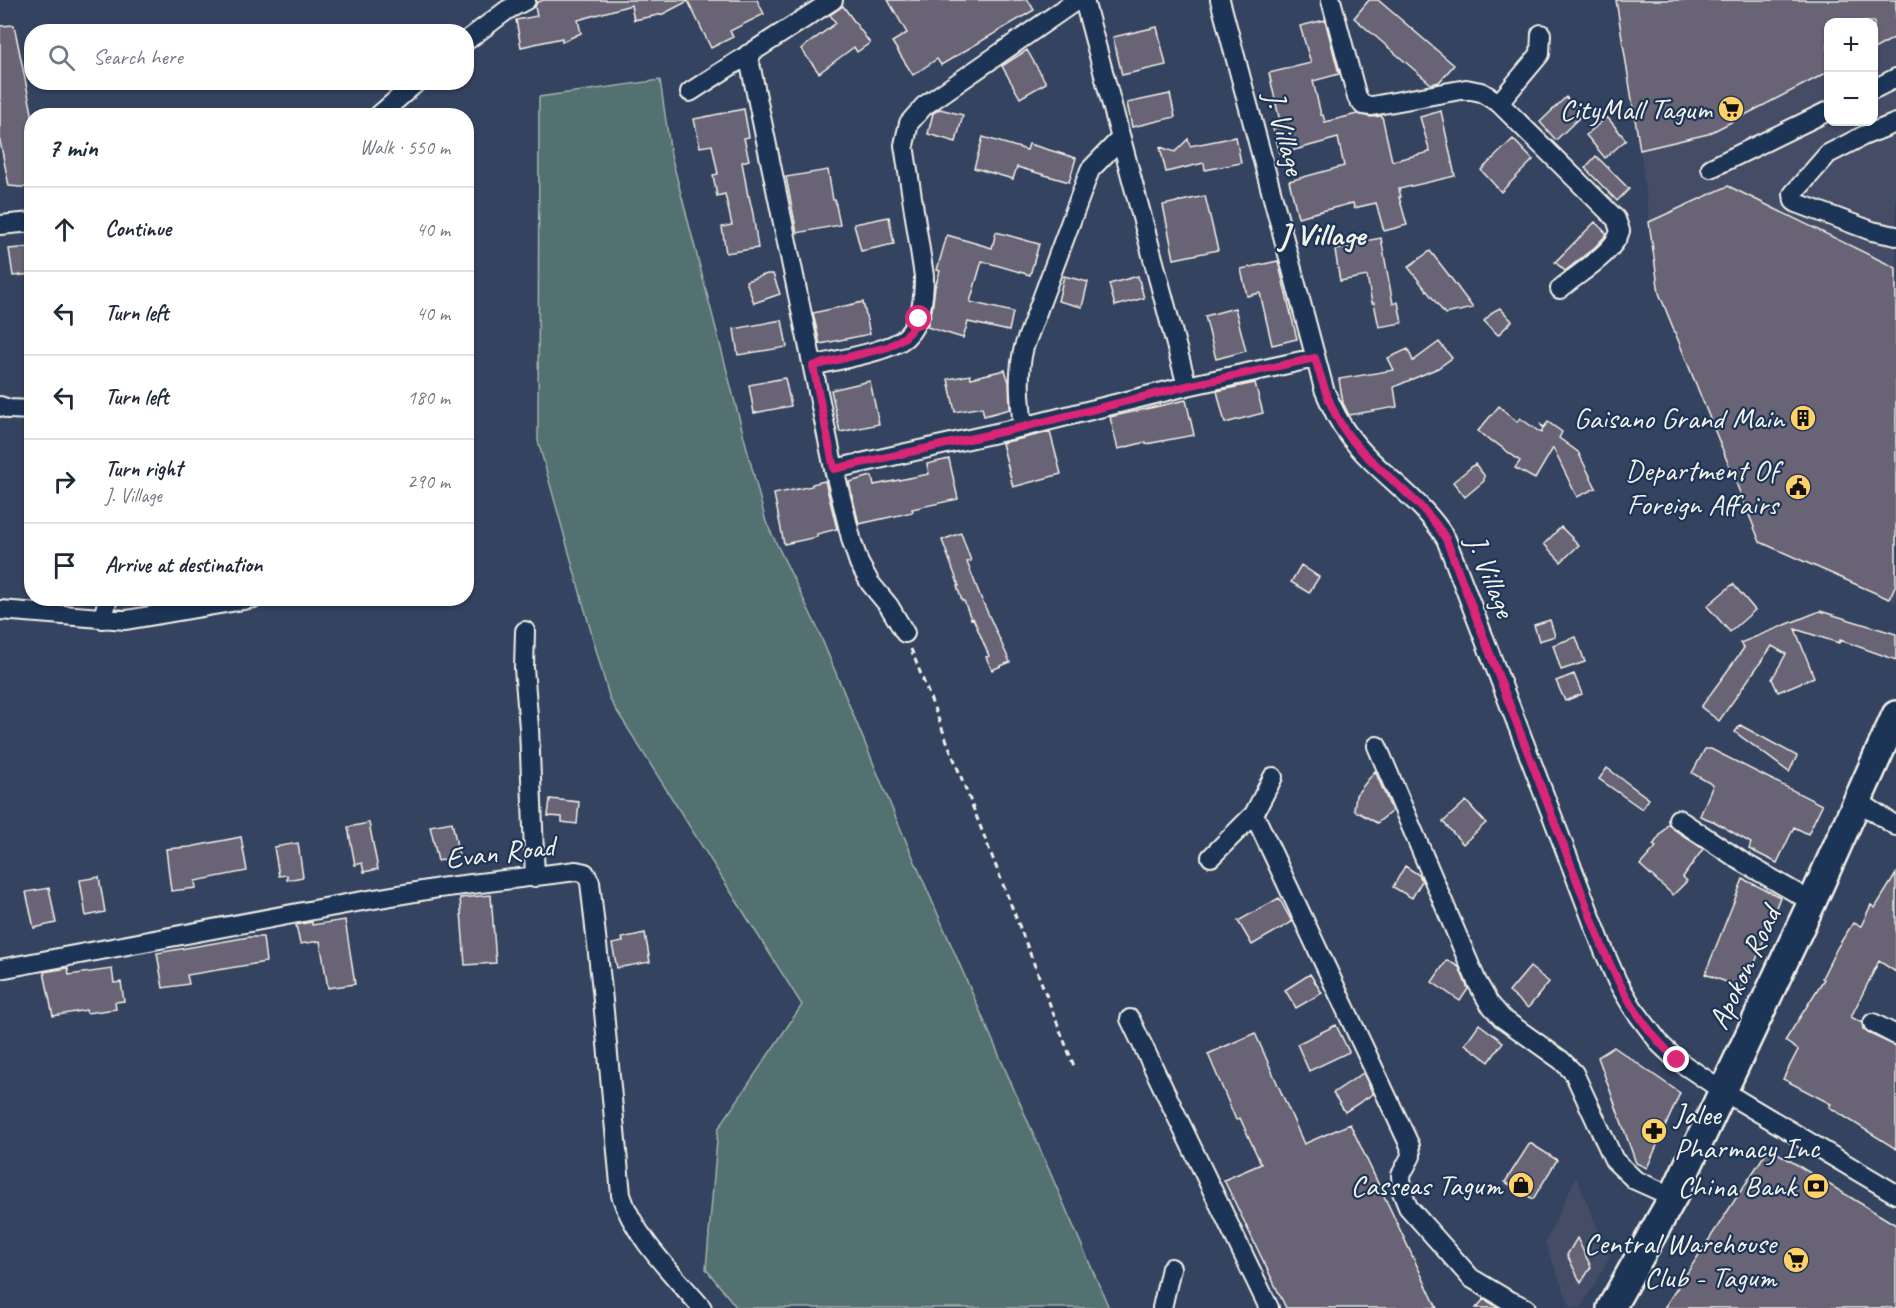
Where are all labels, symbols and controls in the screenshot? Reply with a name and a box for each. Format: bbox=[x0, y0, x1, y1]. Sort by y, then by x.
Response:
map controls bbox=[1824, 18, 1878, 126]
button: + bbox=[1824, 18, 1878, 72]
search box bbox=[24, 24, 474, 90]
icon: search bbox=[45, 41, 78, 74]
text: Search here bbox=[93, 43, 183, 71]
button: − bbox=[1824, 72, 1878, 126]
street label: J. Village bbox=[1255, 85, 1315, 181]
place label: CityMall Tagum bbox=[1559, 90, 1713, 128]
supermarket icon: CityMall Tagum bbox=[1716, 94, 1746, 124]
text: 7 min bbox=[48, 131, 98, 164]
text: Walk · 550 m bbox=[360, 135, 450, 160]
icon: ahead bbox=[48, 213, 81, 246]
district label: J Village bbox=[1277, 214, 1368, 255]
text: Continue bbox=[105, 215, 171, 243]
text: 40 m bbox=[416, 217, 450, 242]
icon: left bbox=[48, 297, 81, 330]
text: Turn left bbox=[105, 299, 169, 327]
text: 40 m bbox=[416, 301, 450, 326]
route start bbox=[905, 305, 931, 331]
icon: left bbox=[48, 381, 81, 414]
text: Turn left bbox=[105, 383, 169, 411]
text: 180 m bbox=[407, 385, 450, 410]
place label: Gaisano Grand Main bbox=[1574, 399, 1785, 437]
building icon: Gaisano Grand Main bbox=[1788, 403, 1818, 433]
place label: Department Of Foreign Affairs bbox=[1625, 451, 1784, 523]
text: Turn right bbox=[105, 455, 182, 483]
icon: right bbox=[48, 465, 81, 498]
text: 290 m bbox=[407, 469, 450, 494]
public building icon: Department Of Foreign Affairs bbox=[1783, 472, 1813, 502]
text: J. Village bbox=[105, 483, 162, 508]
street label: J. Village bbox=[1457, 527, 1525, 625]
icon: arrive bbox=[48, 549, 81, 582]
text: Arrive at destination bbox=[105, 551, 262, 579]
street label: Evan Road bbox=[443, 826, 561, 878]
street label: Apokon Road bbox=[1699, 897, 1791, 1035]
route end bbox=[1663, 1046, 1689, 1072]
place label: Jalee Pharmacy Inc bbox=[1672, 1095, 1821, 1167]
pharmacy icon: Jalee Pharmacy Inc bbox=[1639, 1116, 1669, 1146]
place label: Casseas Tagum bbox=[1350, 1166, 1504, 1204]
place label: China Bank bbox=[1677, 1167, 1798, 1205]
shop icon: Casseas Tagum bbox=[1506, 1170, 1536, 1200]
bank icon: China Bank bbox=[1801, 1171, 1831, 1201]
place label: Central Warehouse Club - Tagum bbox=[1584, 1224, 1778, 1296]
supermarket icon: Central Warehouse Club - Tagum bbox=[1781, 1245, 1811, 1275]

